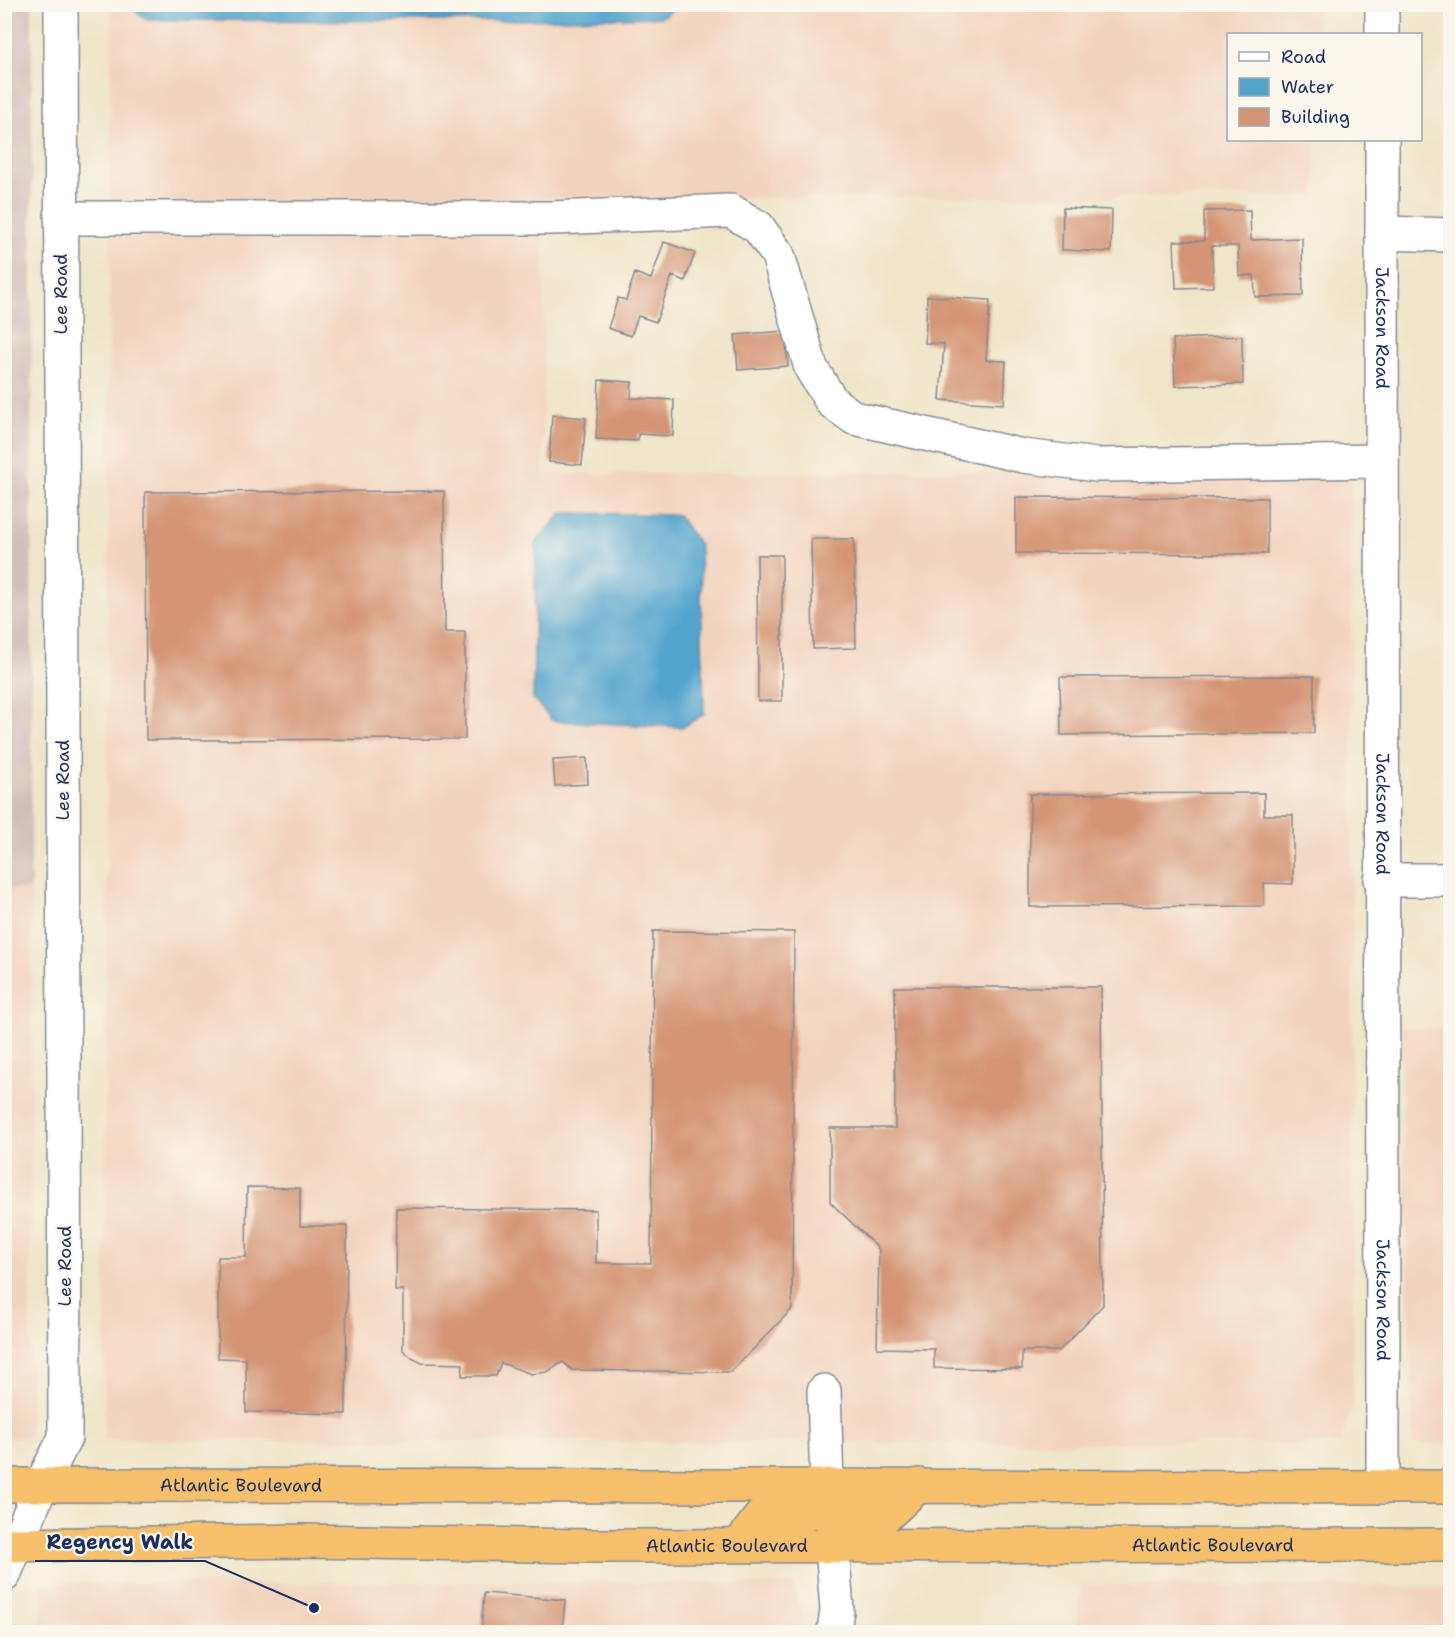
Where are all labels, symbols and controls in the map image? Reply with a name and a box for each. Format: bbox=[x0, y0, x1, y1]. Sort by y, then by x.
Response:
legend bbox=[1227, 33, 1422, 141]
text: Road bbox=[1281, 45, 1326, 69]
text: Water bbox=[1281, 75, 1334, 99]
text: Building bbox=[1281, 105, 1350, 129]
street label: Lee Road bbox=[49, 253, 73, 335]
street label: Jackson Road bbox=[1370, 267, 1394, 389]
street label: Lee Road bbox=[51, 739, 75, 821]
street label: Jackson Road bbox=[1370, 753, 1395, 875]
street label: Lee Road bbox=[53, 1225, 77, 1307]
street label: Jackson Road bbox=[1371, 1239, 1395, 1361]
street label: Atlantic Boulevard bbox=[160, 1473, 322, 1497]
callout: Regency Walk bbox=[35, 1523, 205, 1561]
text: Regency Walk bbox=[47, 1529, 193, 1555]
street label: Atlantic Boulevard bbox=[1132, 1533, 1294, 1557]
street label: Atlantic Boulevard bbox=[646, 1534, 808, 1558]

